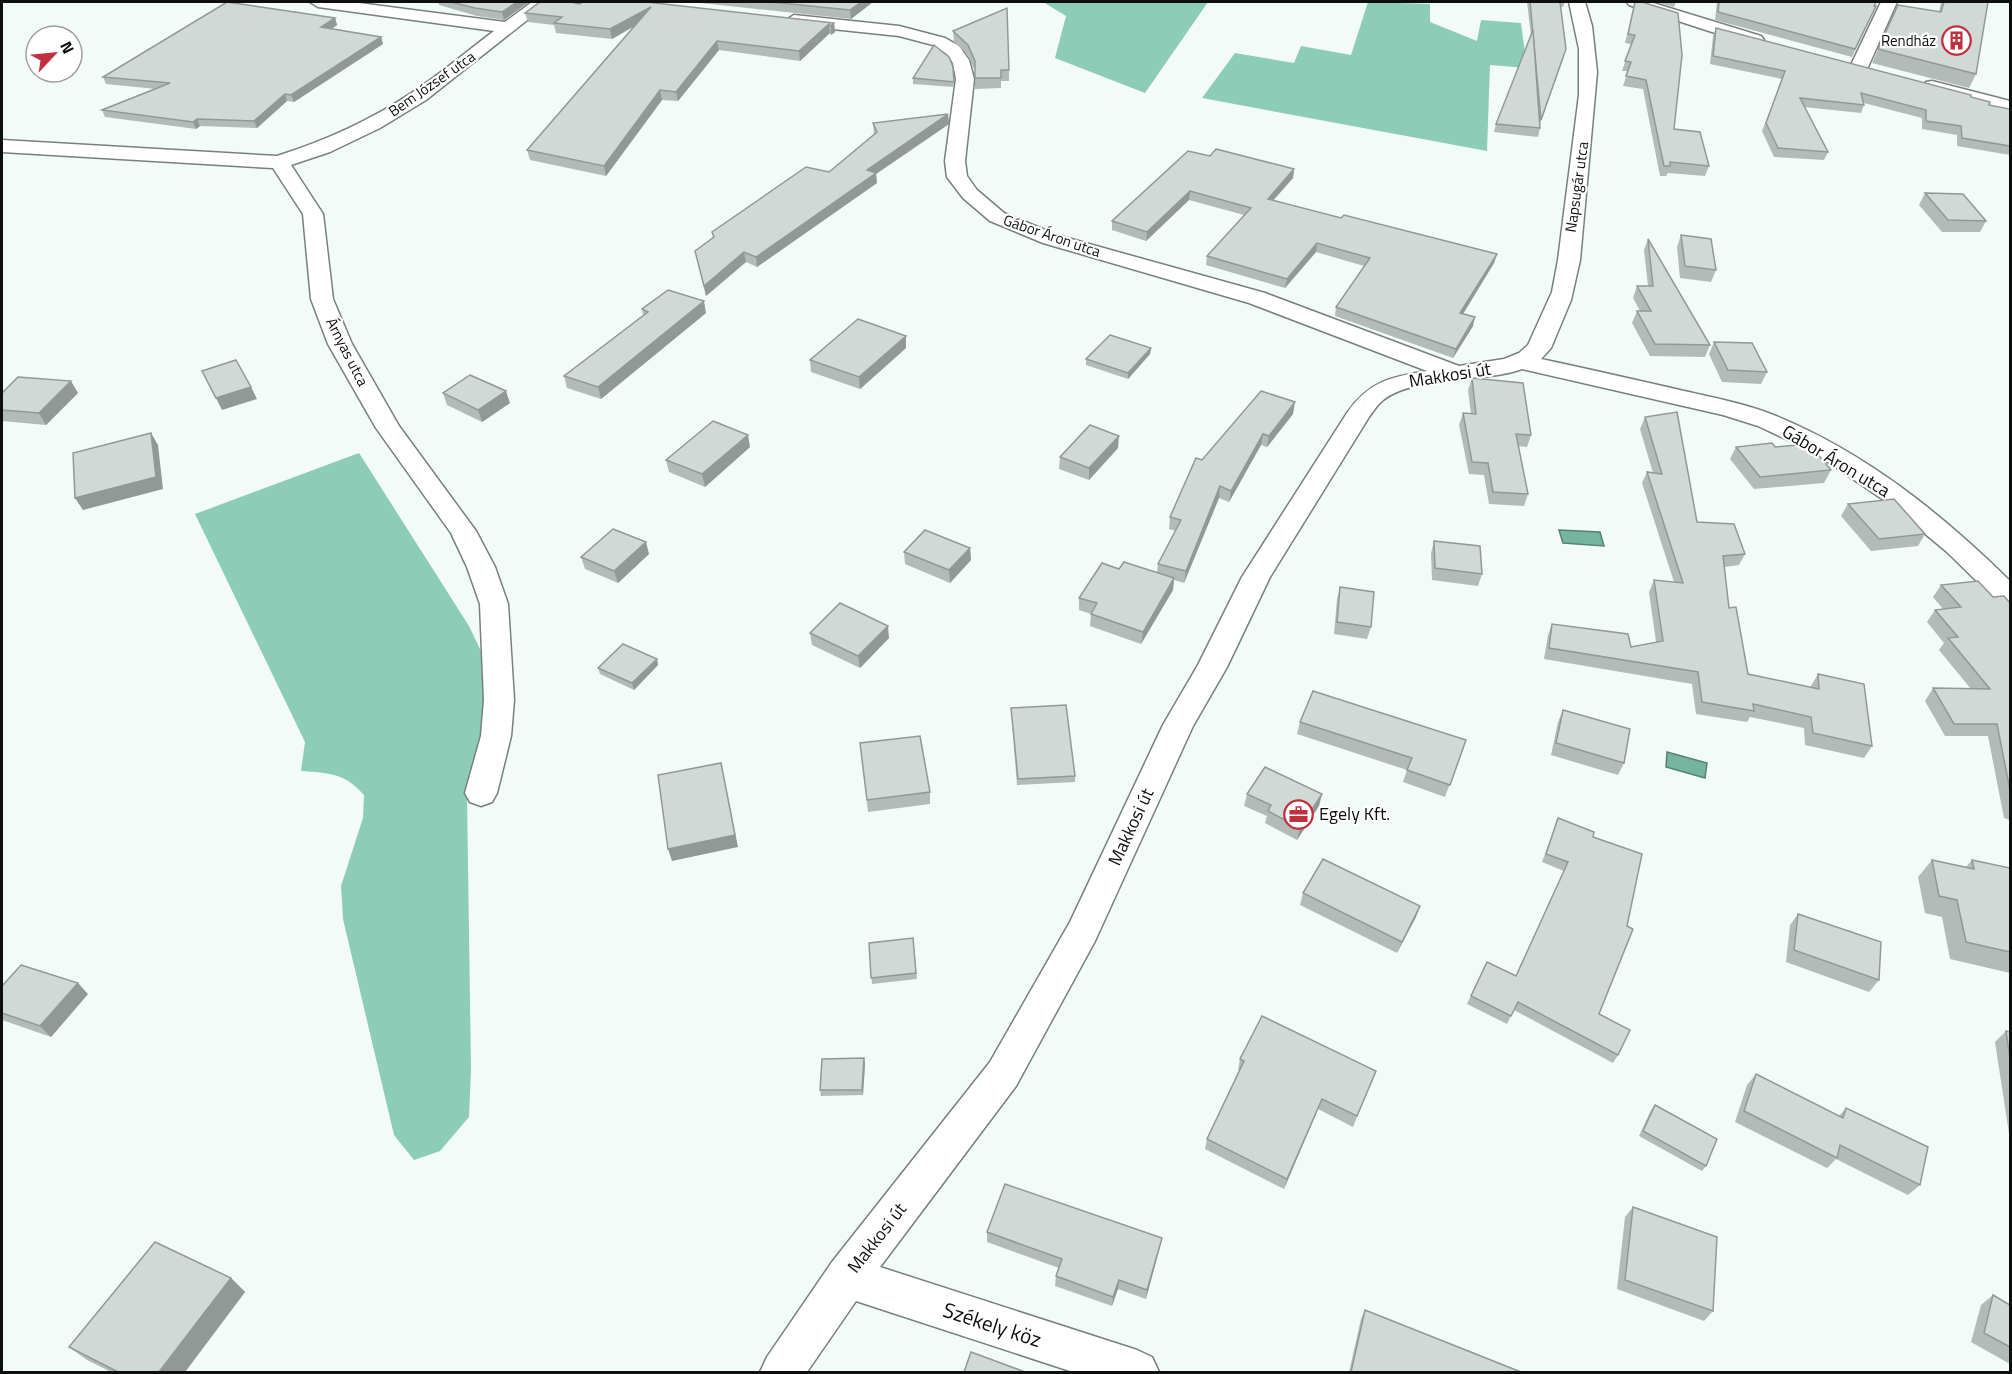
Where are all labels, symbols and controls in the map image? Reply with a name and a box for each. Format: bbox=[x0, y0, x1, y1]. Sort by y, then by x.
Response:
north arrow bbox=[24, 24, 84, 84]
building icon: Rendház bbox=[1941, 25, 1973, 57]
place label: Rendház bbox=[1881, 29, 1936, 52]
text: N bbox=[54, 37, 81, 58]
street label: Bem József utca bbox=[383, 45, 480, 122]
street label: Napsugár utca bbox=[1559, 140, 1594, 234]
street label: Gábor Áron utca bbox=[1000, 208, 1104, 263]
street label: Árnyas utca bbox=[320, 313, 375, 391]
street label: Makkosi út bbox=[1407, 355, 1494, 394]
street label: Gábor Áron utca bbox=[1777, 418, 1895, 504]
street label: Makkosi út bbox=[1101, 783, 1161, 870]
office icon: Egely Kft. bbox=[1282, 798, 1314, 830]
place label: Egely Kft. bbox=[1319, 800, 1390, 827]
street label: Makkosi út bbox=[840, 1196, 913, 1279]
street label: Székely köz bbox=[939, 1293, 1046, 1355]

